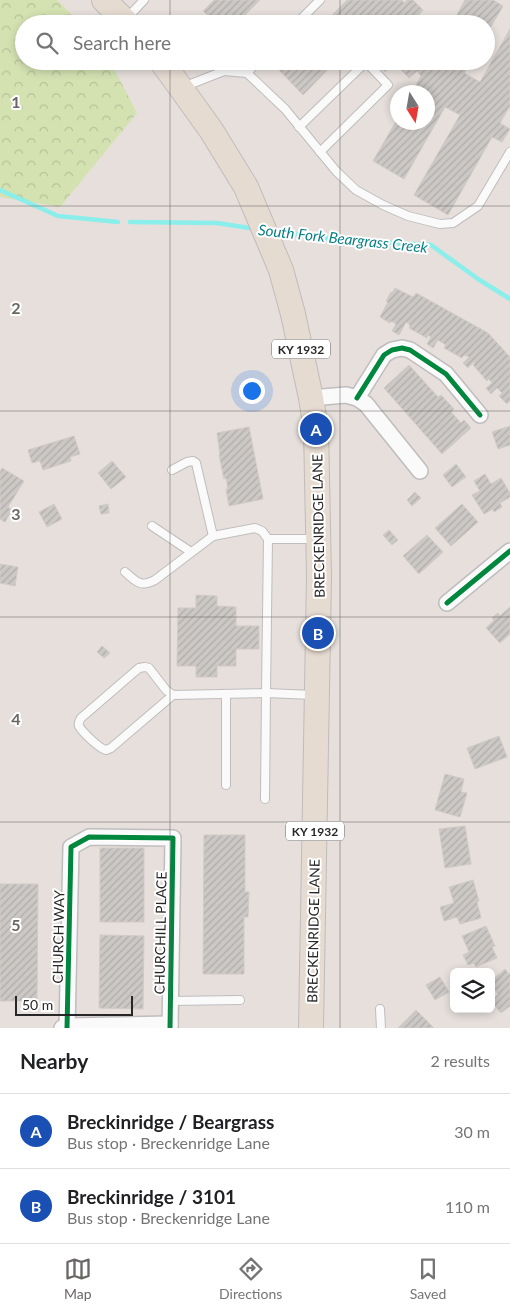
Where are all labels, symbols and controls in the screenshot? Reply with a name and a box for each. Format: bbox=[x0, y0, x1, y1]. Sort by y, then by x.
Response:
search box bbox=[15, 15, 495, 70]
icon: search bbox=[33, 29, 61, 57]
text: Search here bbox=[73, 31, 171, 54]
north arrow bbox=[390, 85, 435, 130]
text: 1 bbox=[11, 92, 21, 111]
water label: South Fork Beargrass Creek bbox=[257, 220, 430, 256]
text: 2 bbox=[11, 298, 21, 317]
road number: KY 1932 bbox=[272, 339, 330, 358]
your location bbox=[239, 378, 265, 404]
pin: A bbox=[300, 410, 332, 448]
street label: BRECKENRIDGE LANE bbox=[308, 454, 328, 598]
text: 3 bbox=[11, 504, 21, 523]
pin: B bbox=[302, 614, 334, 652]
text: 4 bbox=[11, 709, 21, 728]
road number: KY 1932 bbox=[286, 821, 344, 840]
street label: BRECKENRIDGE LANE bbox=[303, 859, 323, 1003]
street label: CHURCHILL PLACE bbox=[150, 871, 170, 995]
street label: CHURCH WAY bbox=[49, 890, 67, 984]
text: 5 bbox=[11, 915, 21, 934]
map controls bbox=[450, 968, 495, 1013]
button: layers bbox=[450, 968, 495, 1013]
scale bar bbox=[15, 993, 132, 1016]
text: 50 m bbox=[22, 996, 53, 1013]
text: Nearby bbox=[20, 1048, 88, 1073]
text: 2 results bbox=[430, 1051, 490, 1070]
text: Breckinridge / Beargrass bbox=[67, 1110, 274, 1133]
text: A bbox=[30, 1122, 42, 1141]
text: 30 m bbox=[454, 1122, 490, 1141]
text: Bus stop · Breckenridge Lane bbox=[67, 1133, 270, 1152]
text: Breckinridge / 3101 bbox=[67, 1185, 236, 1208]
text: B bbox=[31, 1197, 41, 1216]
text: 110 m bbox=[445, 1197, 490, 1216]
text: Bus stop · Breckenridge Lane bbox=[67, 1208, 270, 1227]
tab: Map bbox=[64, 1255, 92, 1302]
tab: Directions bbox=[219, 1255, 282, 1302]
tab: Saved bbox=[410, 1255, 446, 1302]

